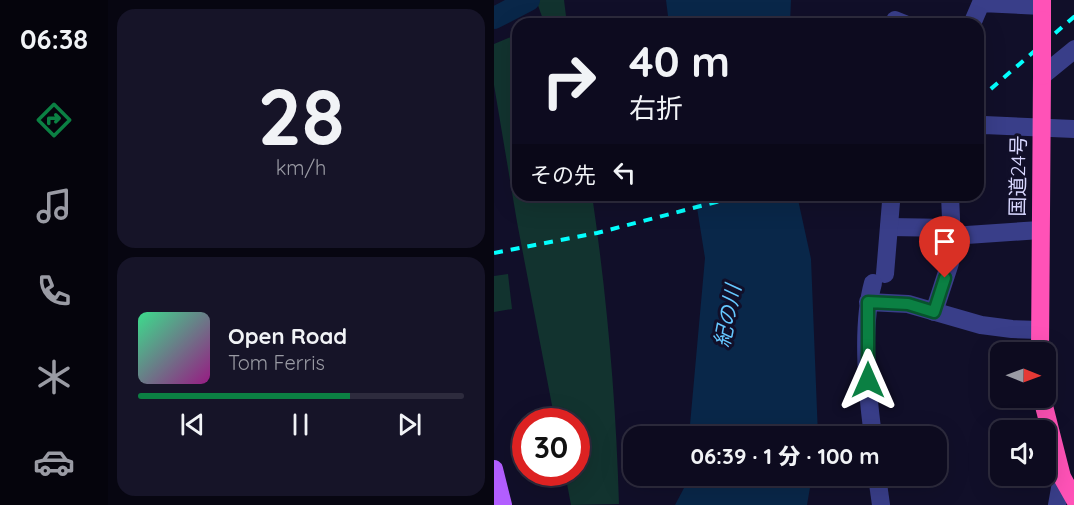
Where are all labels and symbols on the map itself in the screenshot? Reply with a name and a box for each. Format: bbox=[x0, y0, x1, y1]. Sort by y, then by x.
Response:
street label: 国道24号 bbox=[1004, 135, 1031, 217]
pin bbox=[919, 216, 970, 278]
water label: 紀の川 bbox=[708, 280, 746, 349]
north arrow bbox=[990, 342, 1056, 408]
position arrow bbox=[836, 348, 900, 412]
speed limit sign: 30 bbox=[512, 408, 590, 486]

